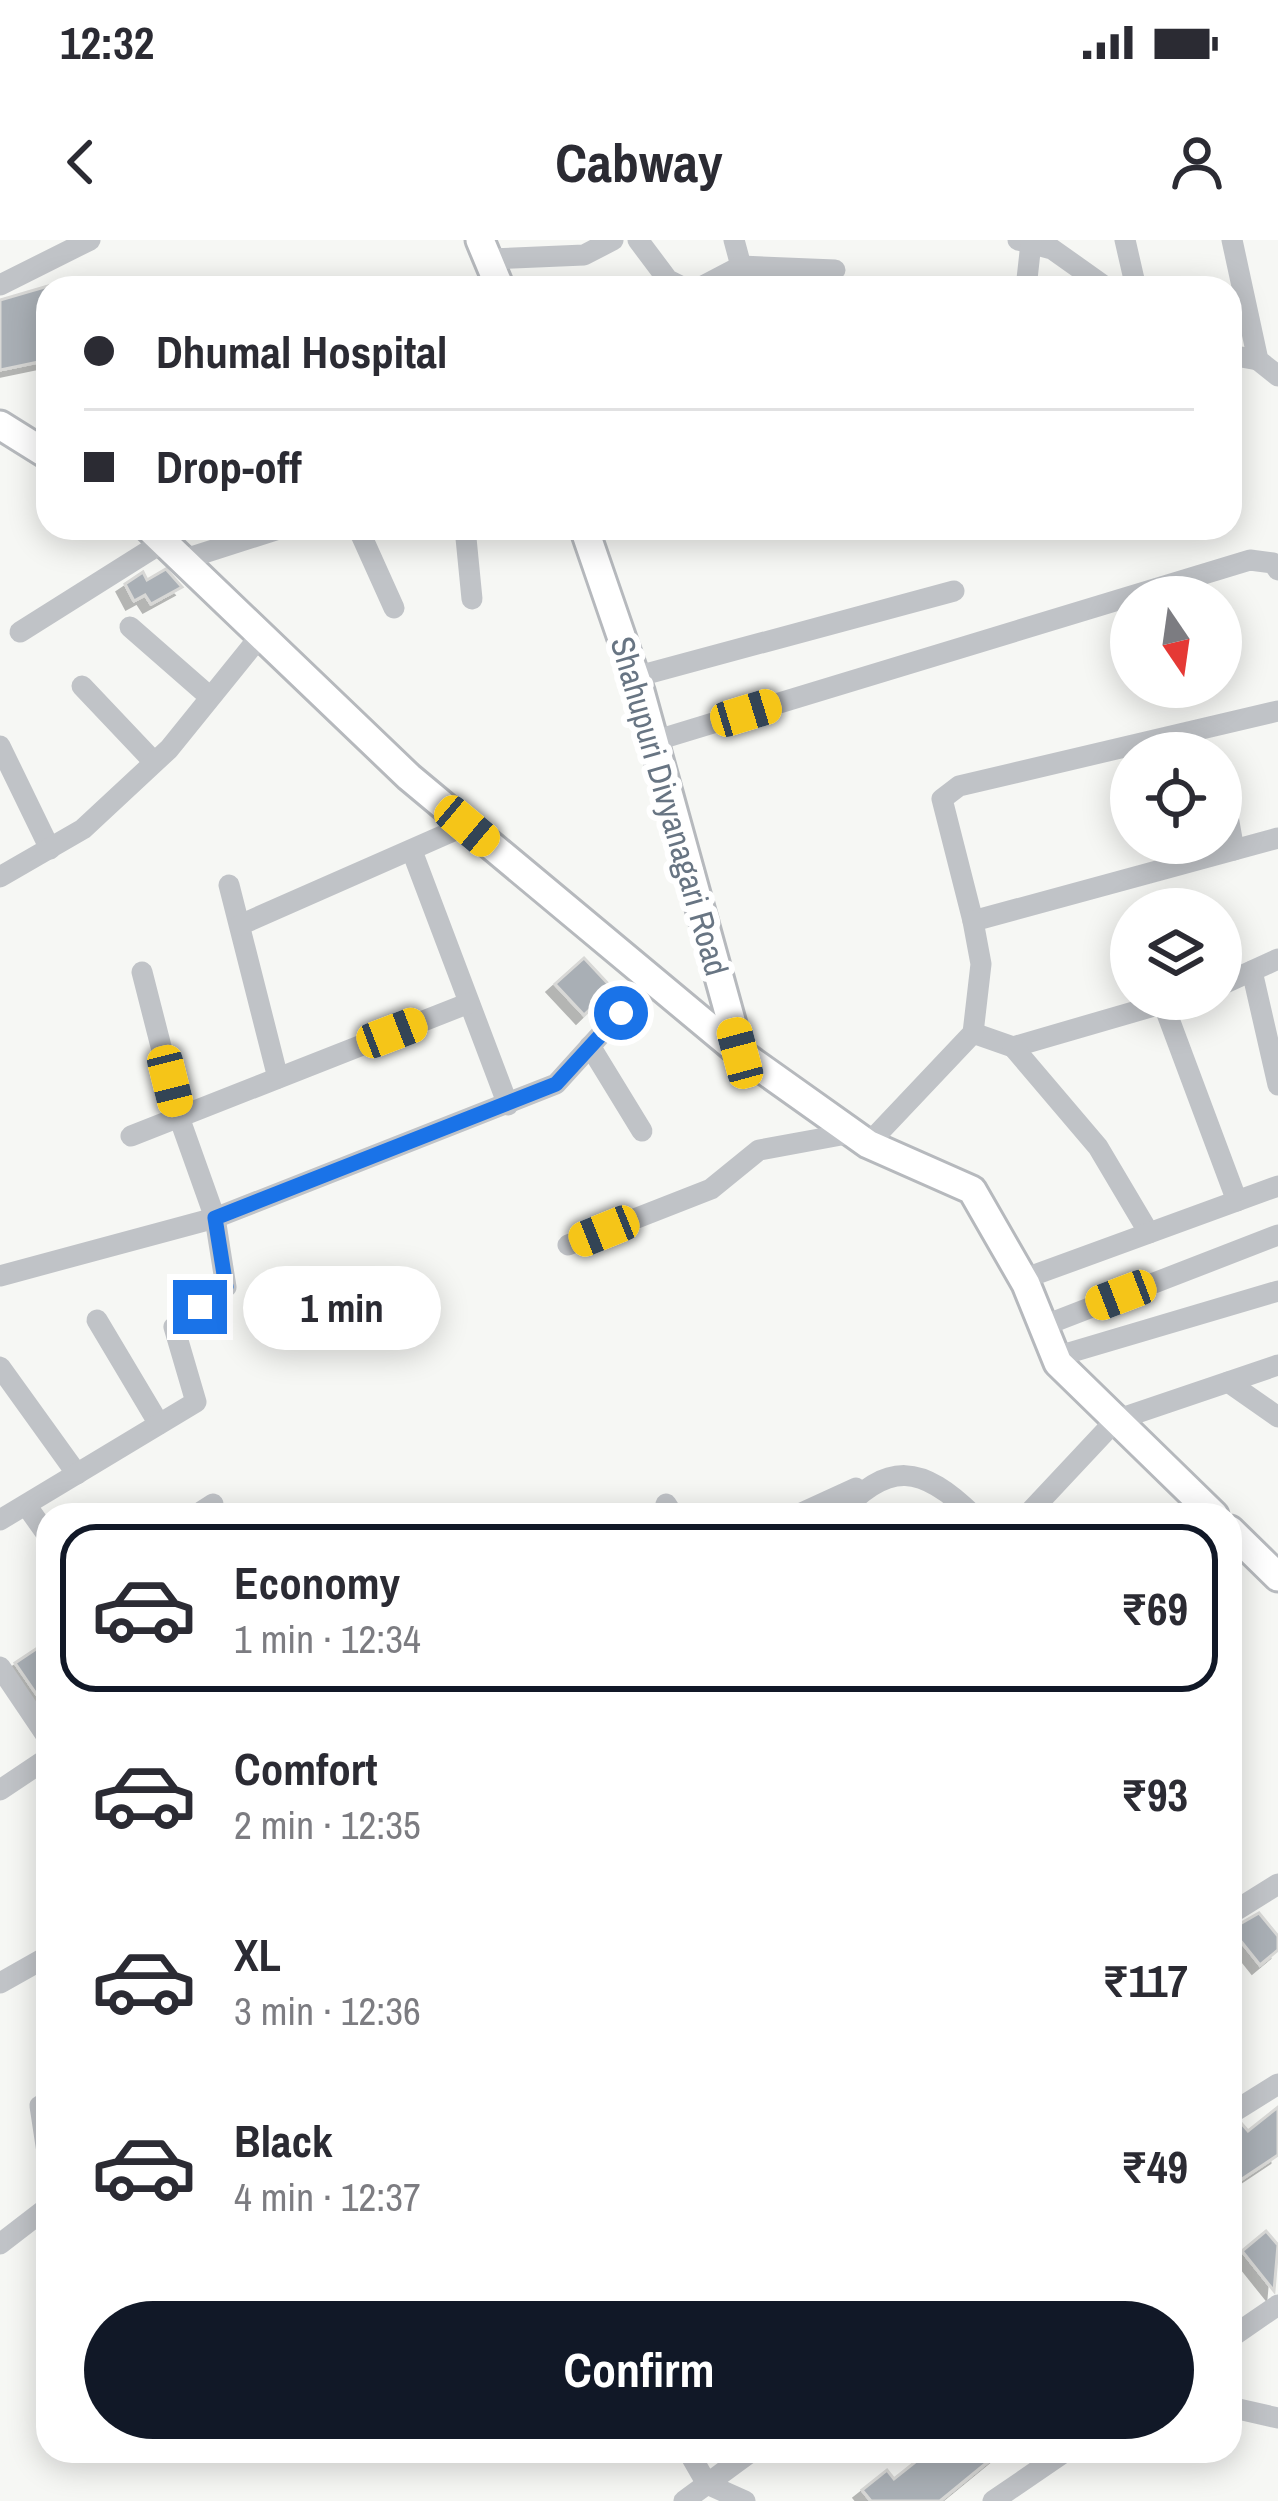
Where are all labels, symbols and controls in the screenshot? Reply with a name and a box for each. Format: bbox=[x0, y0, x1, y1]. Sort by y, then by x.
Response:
text: 12:32 bbox=[60, 12, 154, 73]
text: Cabway bbox=[555, 126, 723, 199]
icon: back bbox=[48, 129, 114, 195]
icon: person bbox=[1164, 129, 1230, 195]
text: Dhumal Hospital bbox=[156, 321, 447, 382]
text: Drop-off bbox=[156, 436, 302, 497]
north arrow bbox=[1110, 576, 1242, 708]
map controls bbox=[1110, 576, 1242, 1020]
street label: Shahupuri Divyanagari Road bbox=[601, 631, 739, 981]
car bbox=[706, 685, 786, 741]
button: locate bbox=[1110, 732, 1242, 864]
car bbox=[428, 789, 506, 863]
button: layers bbox=[1110, 888, 1242, 1020]
route start bbox=[594, 986, 648, 1040]
car bbox=[352, 1003, 432, 1063]
car bbox=[713, 1014, 767, 1092]
car bbox=[144, 1042, 196, 1120]
car bbox=[564, 1201, 644, 1261]
callout: 1 min bbox=[242, 1265, 440, 1349]
car bbox=[1081, 1265, 1161, 1325]
route end bbox=[173, 1280, 227, 1334]
text: 1 min bbox=[300, 1282, 384, 1334]
text: Economy bbox=[234, 1552, 400, 1613]
icon: car bbox=[90, 1554, 198, 1662]
text: ₹69 bbox=[1121, 1578, 1188, 1639]
text: 1 min · 12:34 bbox=[234, 1613, 421, 1665]
text: Comfort bbox=[234, 1738, 377, 1799]
icon: car bbox=[90, 1740, 198, 1848]
text: ₹93 bbox=[1121, 1764, 1188, 1825]
text: 2 min · 12:35 bbox=[234, 1799, 421, 1851]
text: XL bbox=[234, 1924, 281, 1985]
icon: car bbox=[90, 1926, 198, 2034]
text: ₹117 bbox=[1102, 1950, 1188, 2011]
text: 3 min · 12:36 bbox=[234, 1985, 421, 2037]
text: Black bbox=[234, 2110, 332, 2171]
icon: car bbox=[90, 2112, 198, 2220]
text: ₹49 bbox=[1121, 2136, 1188, 2197]
text: 4 min · 12:37 bbox=[234, 2171, 421, 2223]
button: Confirm bbox=[84, 2301, 1194, 2439]

